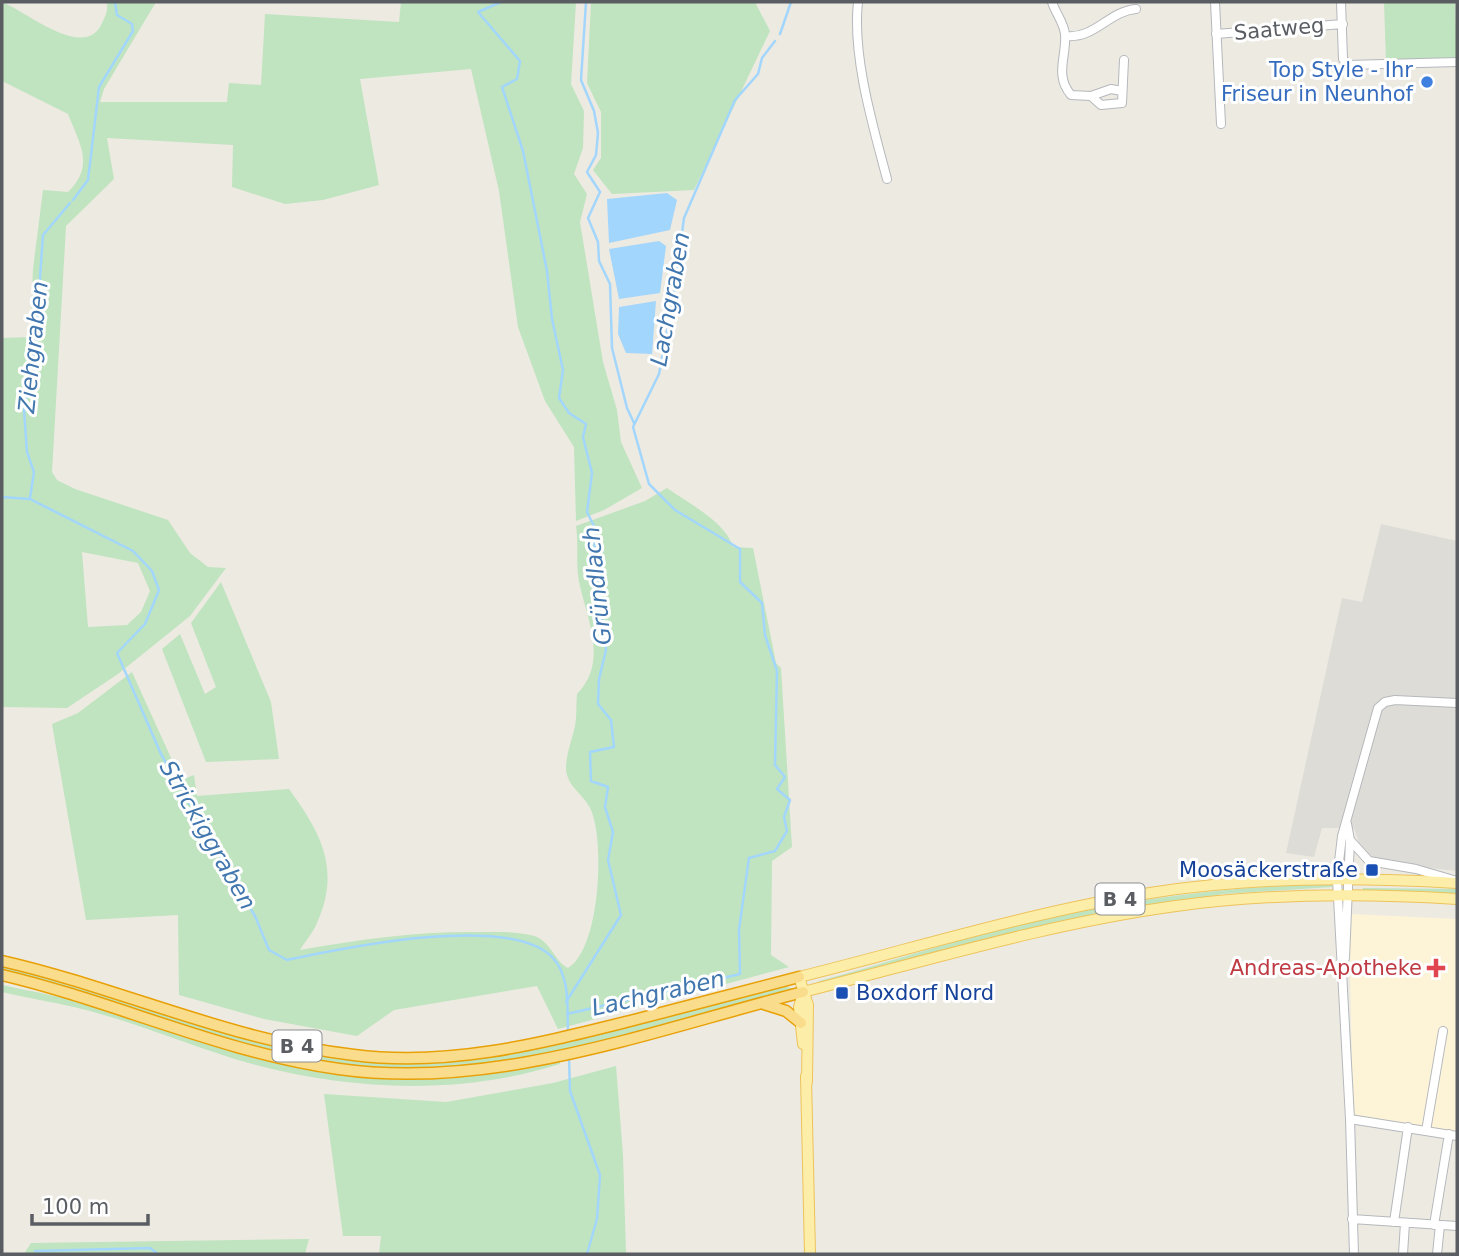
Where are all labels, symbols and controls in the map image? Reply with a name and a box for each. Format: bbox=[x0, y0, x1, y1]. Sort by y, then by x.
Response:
street label: Saatweg bbox=[1233, 13, 1325, 45]
place label: Top Style - Ihr Friseur in Neunhof bbox=[1221, 58, 1414, 106]
marker: Top Style - Ihr Friseur in Neunhof bbox=[1419, 74, 1435, 90]
water label: Lachgraben bbox=[645, 230, 695, 368]
water label: Ziehgraben bbox=[13, 280, 53, 415]
water label: Gründlach bbox=[578, 526, 616, 646]
water label: Strickiggraben bbox=[155, 756, 261, 914]
place label: Moosäckerstraße bbox=[1179, 858, 1358, 882]
marker: Moosäckerstraße bbox=[1364, 862, 1380, 878]
road number: B 4 bbox=[1096, 884, 1144, 914]
place label: Andreas-Apotheke bbox=[1230, 956, 1422, 980]
marker: Andreas-Apotheke bbox=[1428, 960, 1444, 976]
water label: Lachgraben bbox=[589, 965, 727, 1021]
place label: Boxdorf Nord bbox=[856, 981, 994, 1005]
marker: Boxdorf Nord bbox=[834, 985, 850, 1001]
road number: B 4 bbox=[272, 1030, 322, 1062]
scale bar bbox=[32, 1182, 147, 1226]
text: 100 m bbox=[42, 1195, 109, 1219]

